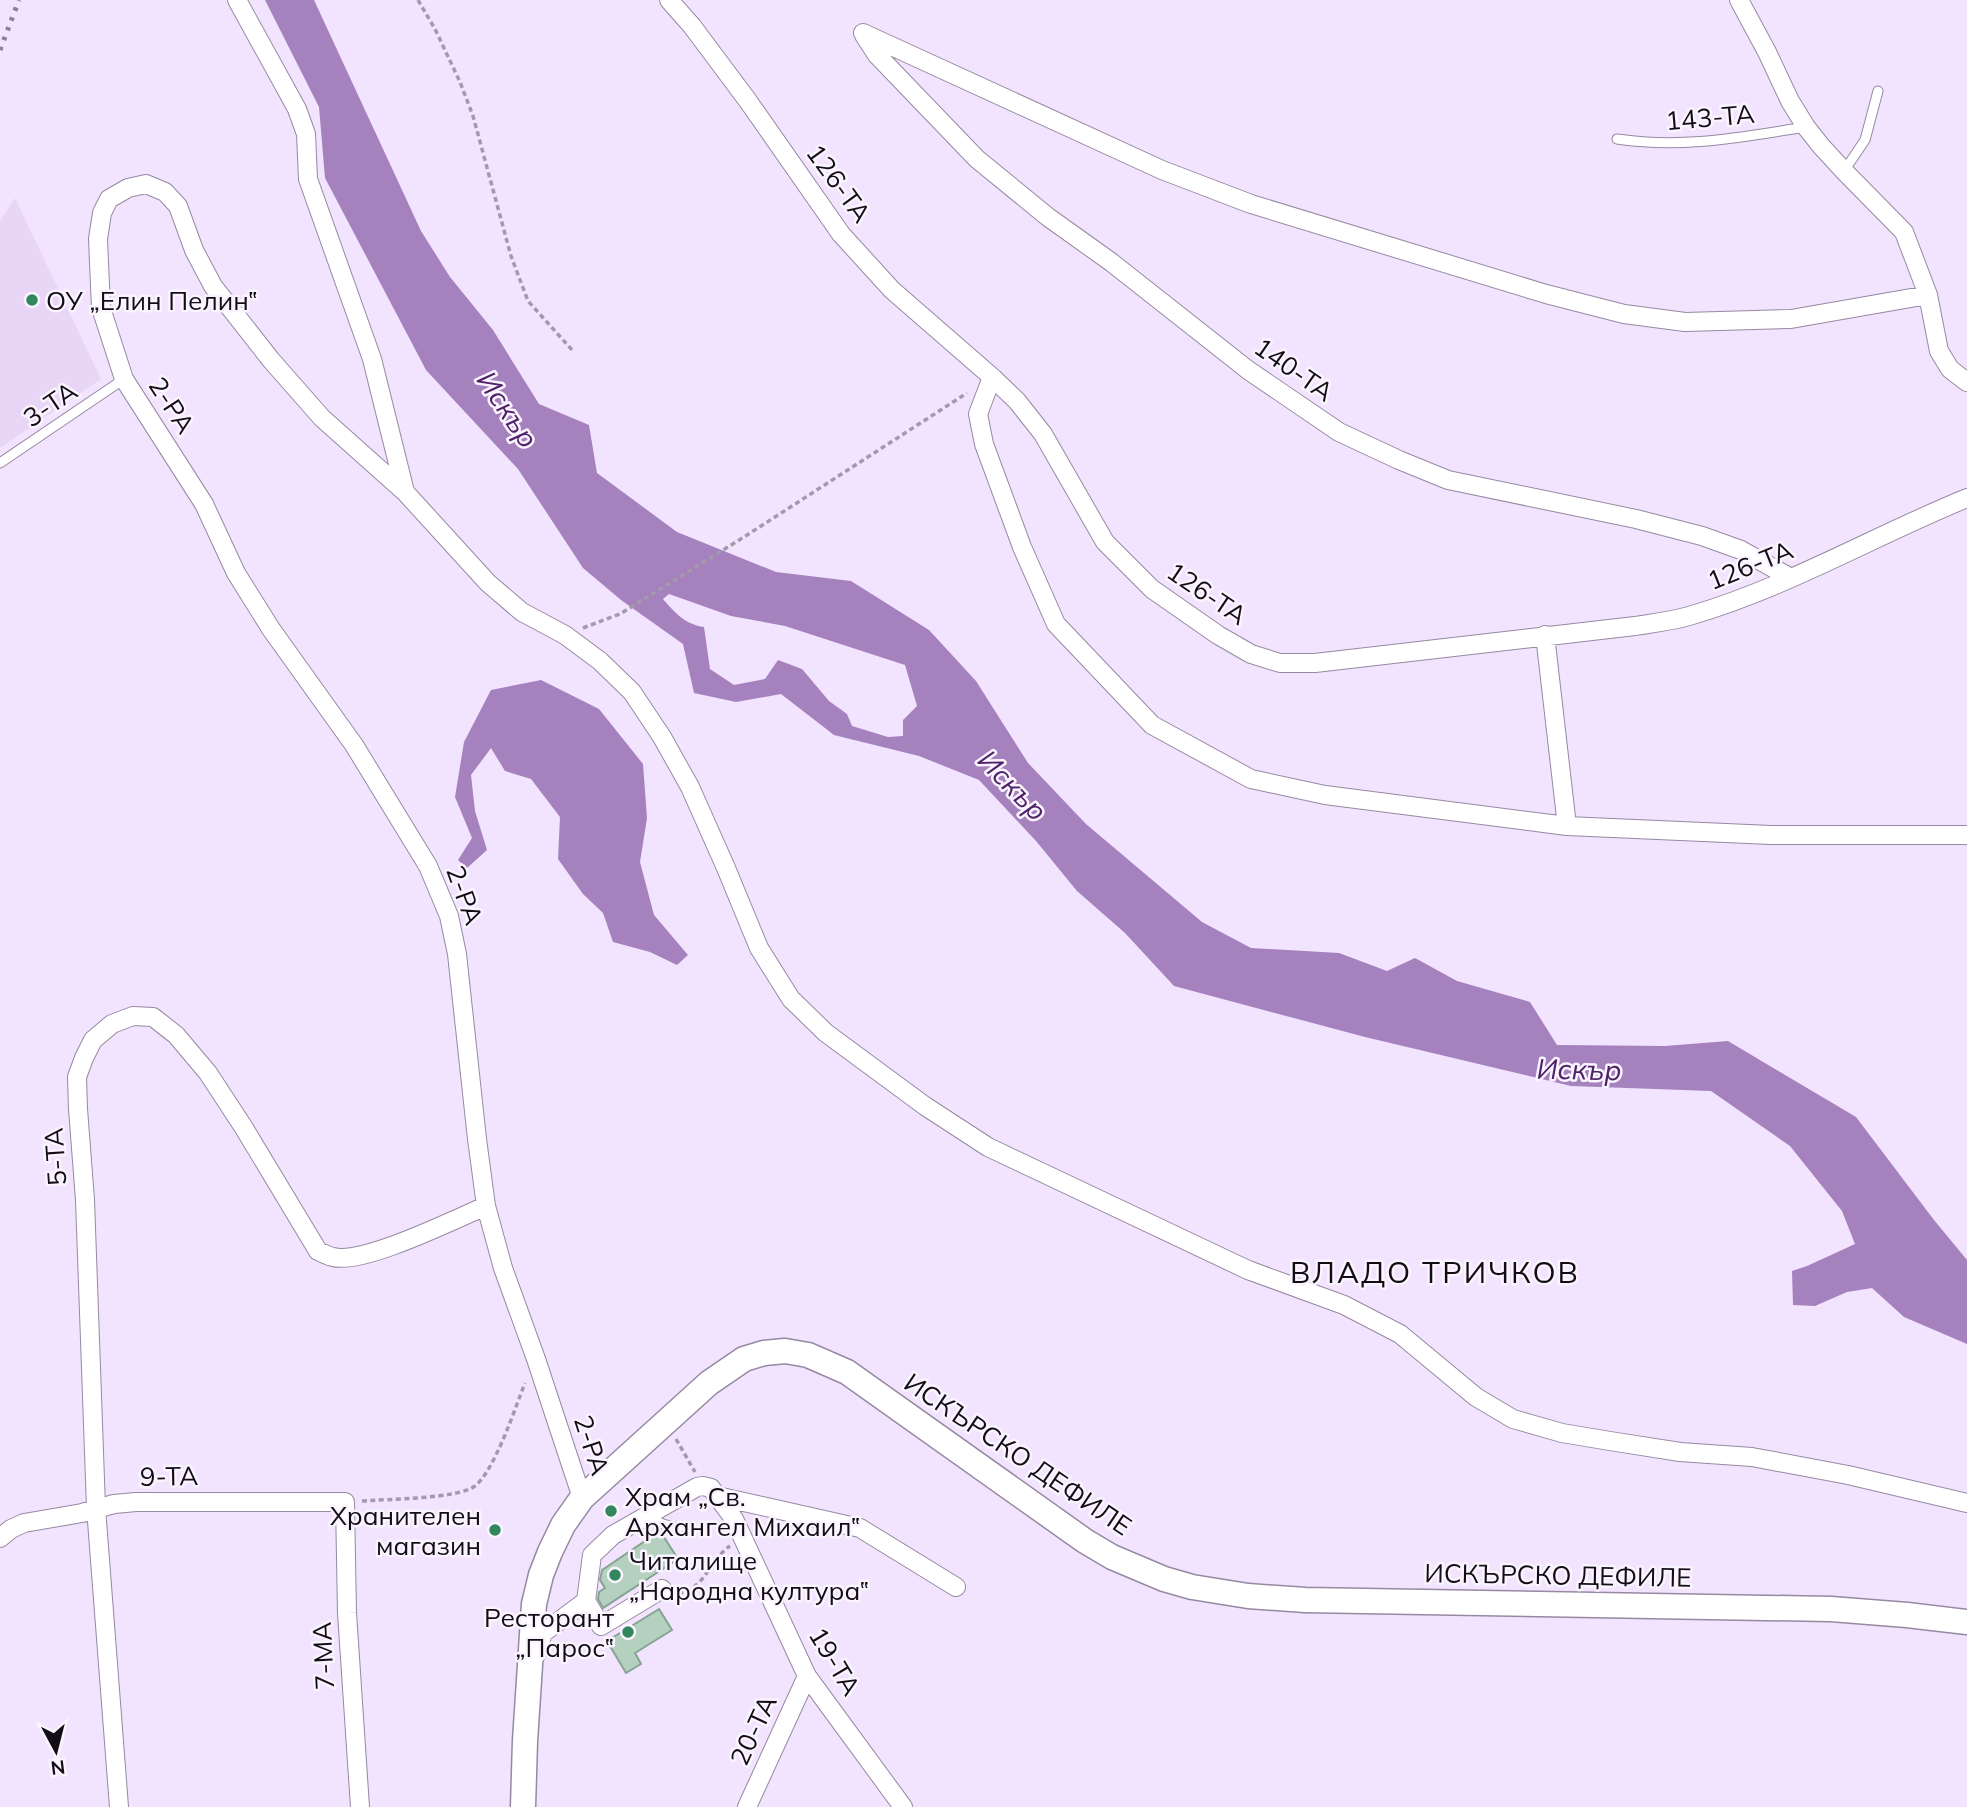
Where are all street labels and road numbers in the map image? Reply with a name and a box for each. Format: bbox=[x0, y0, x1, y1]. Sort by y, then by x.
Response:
street label: 143-ТА bbox=[1664, 97, 1756, 137]
street label: 126-ТА bbox=[799, 137, 879, 229]
street label: 140-ТА bbox=[1248, 330, 1340, 408]
street label: 2-РА bbox=[142, 371, 202, 439]
street label: 3-ТА bbox=[17, 374, 83, 434]
street label: 126-ТА bbox=[1702, 533, 1798, 597]
street label: 126-ТА bbox=[1161, 554, 1253, 632]
street label: 2-РА bbox=[439, 861, 491, 929]
street label: 5-ТА bbox=[37, 1127, 73, 1187]
street label: ИСКЪРСКО ДЕФИЛЕ bbox=[898, 1366, 1138, 1542]
street label: 2-РА bbox=[567, 1411, 617, 1479]
street label: 9-ТА bbox=[140, 1459, 198, 1493]
street label: ИСКЪРСКО ДЕФИЛЕ bbox=[1424, 1556, 1692, 1594]
street label: 7-МА bbox=[305, 1621, 341, 1691]
street label: 19-ТА bbox=[802, 1621, 868, 1701]
street label: 20-ТА bbox=[722, 1690, 784, 1770]

